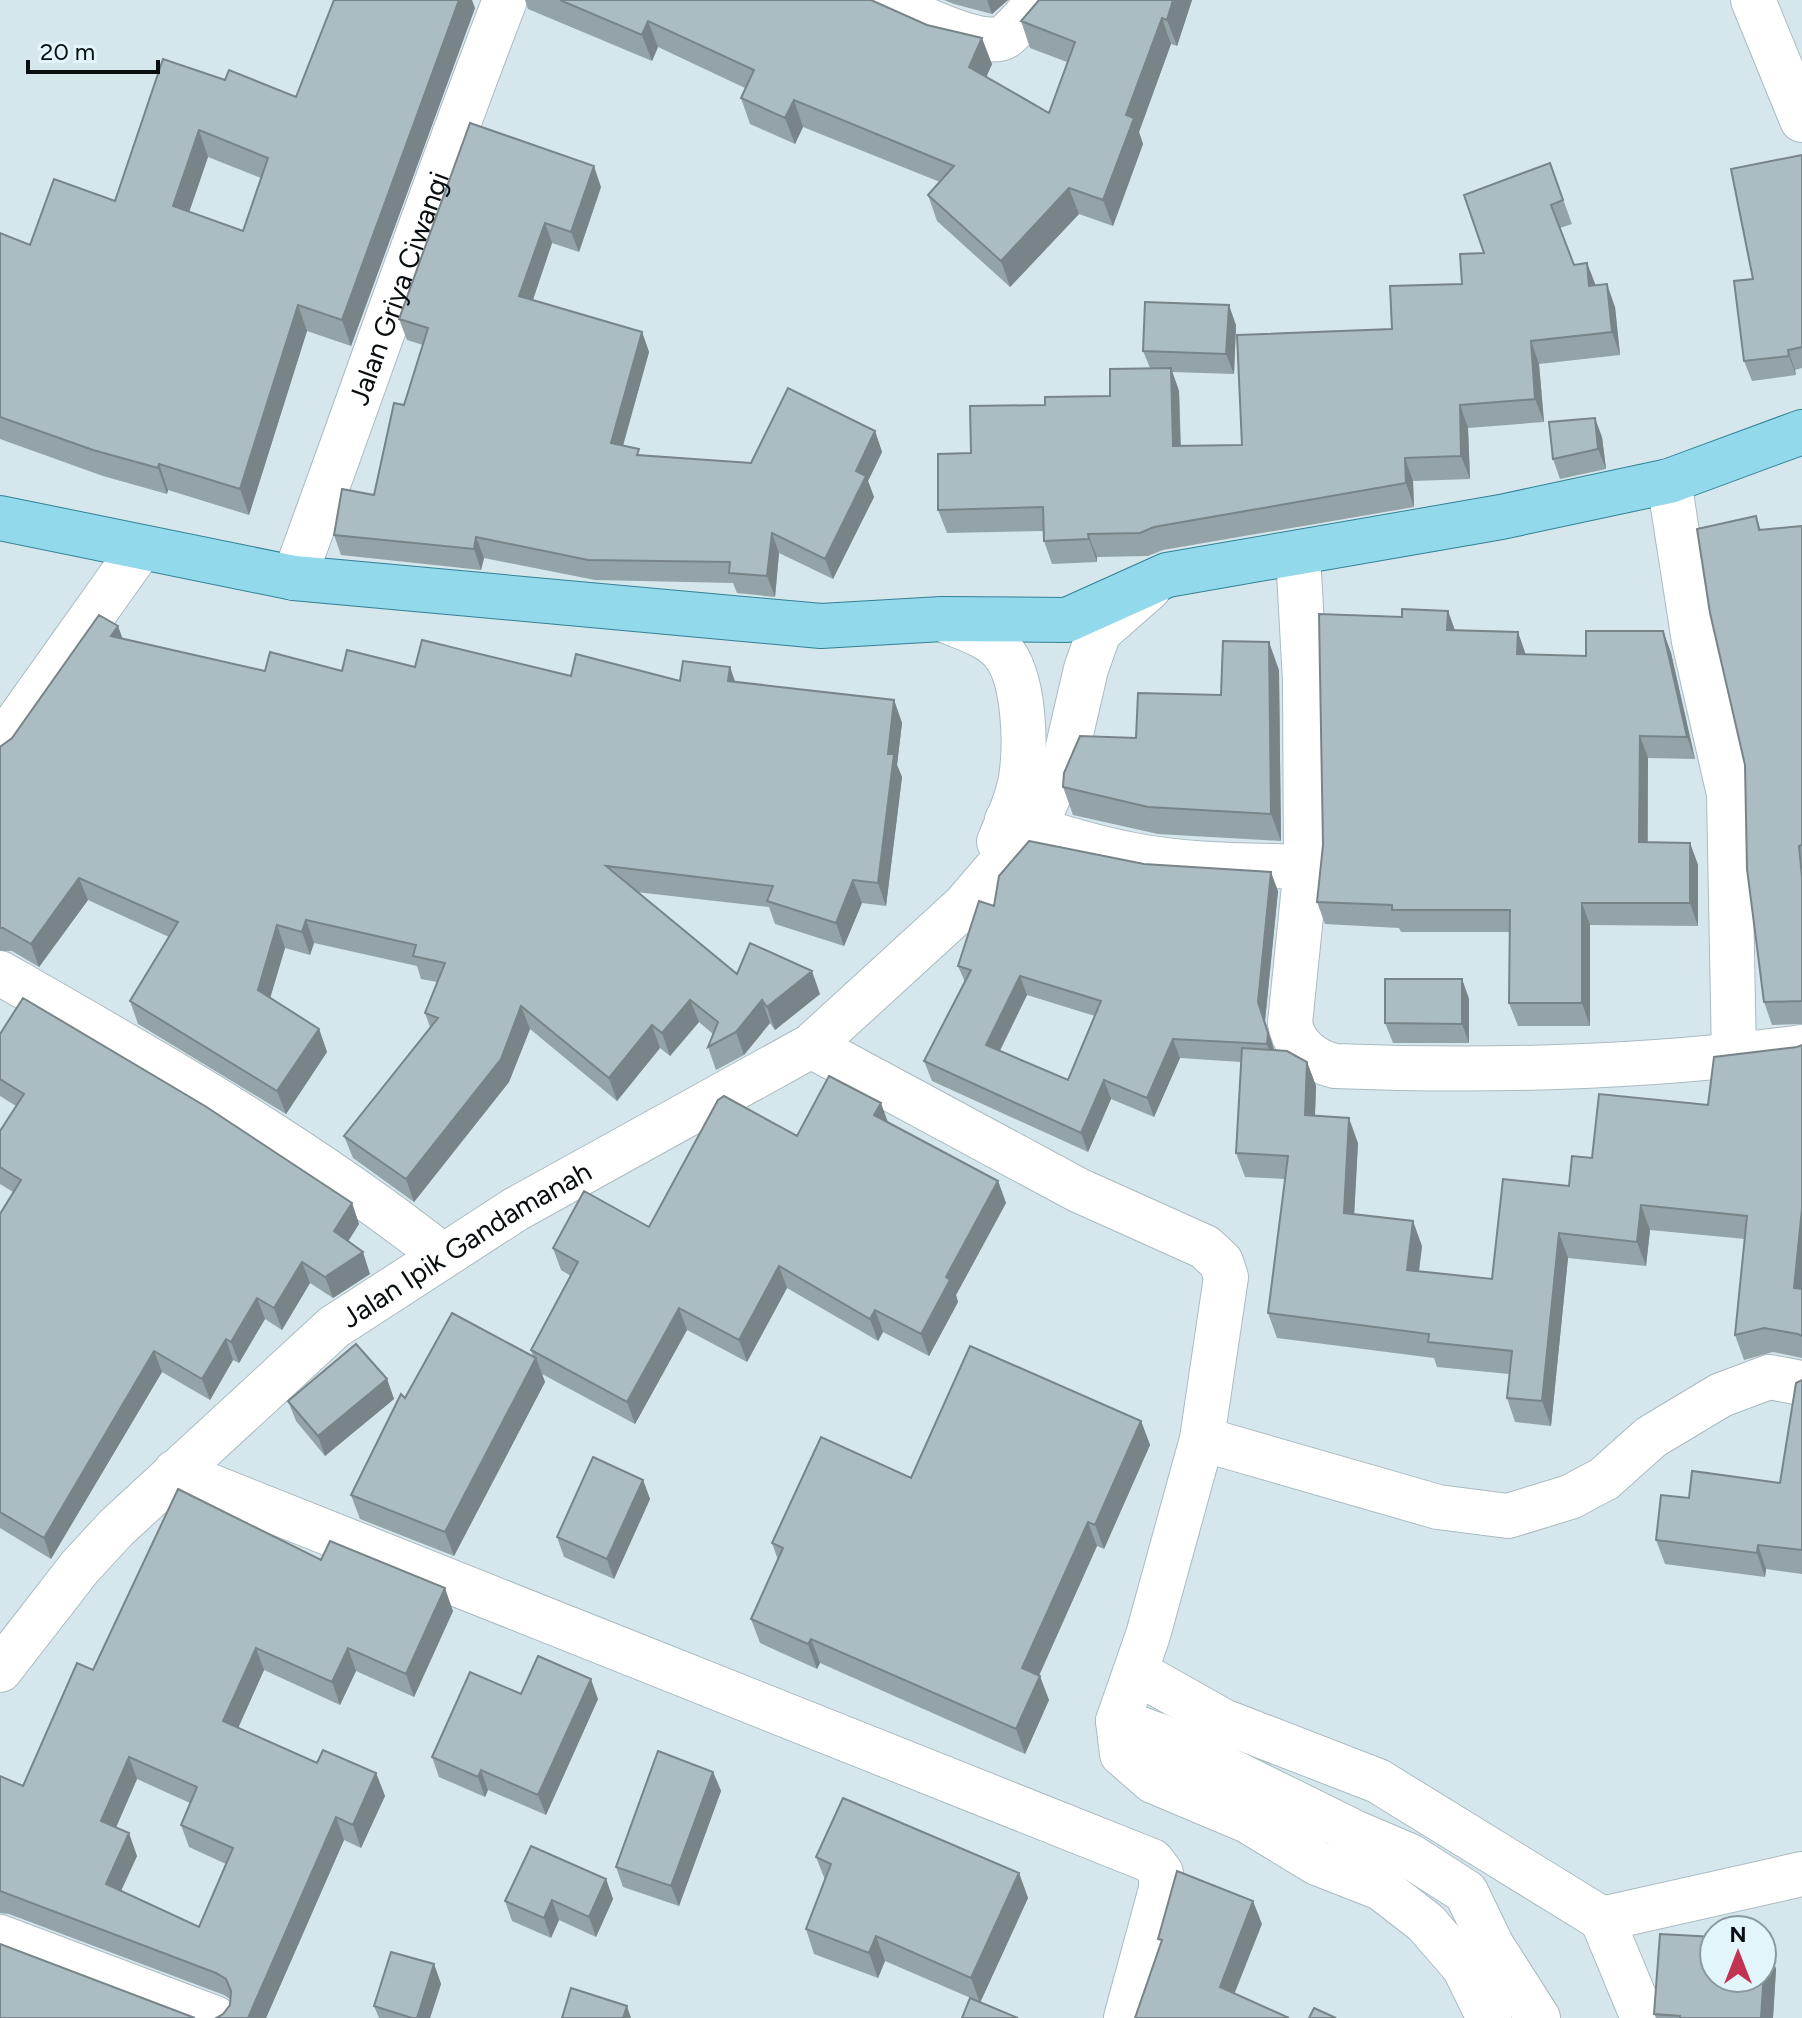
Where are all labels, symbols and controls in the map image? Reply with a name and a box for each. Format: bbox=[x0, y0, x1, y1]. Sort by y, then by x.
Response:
scale bar bbox=[28, 24, 158, 74]
text: 20 m bbox=[40, 37, 95, 66]
street label: Jalan Griya Ciwangi bbox=[341, 167, 456, 410]
street label: Jalan Ipik Gandamanah bbox=[335, 1154, 597, 1335]
north arrow bbox=[1698, 1914, 1778, 1994]
text: N bbox=[1729, 1921, 1747, 1948]

